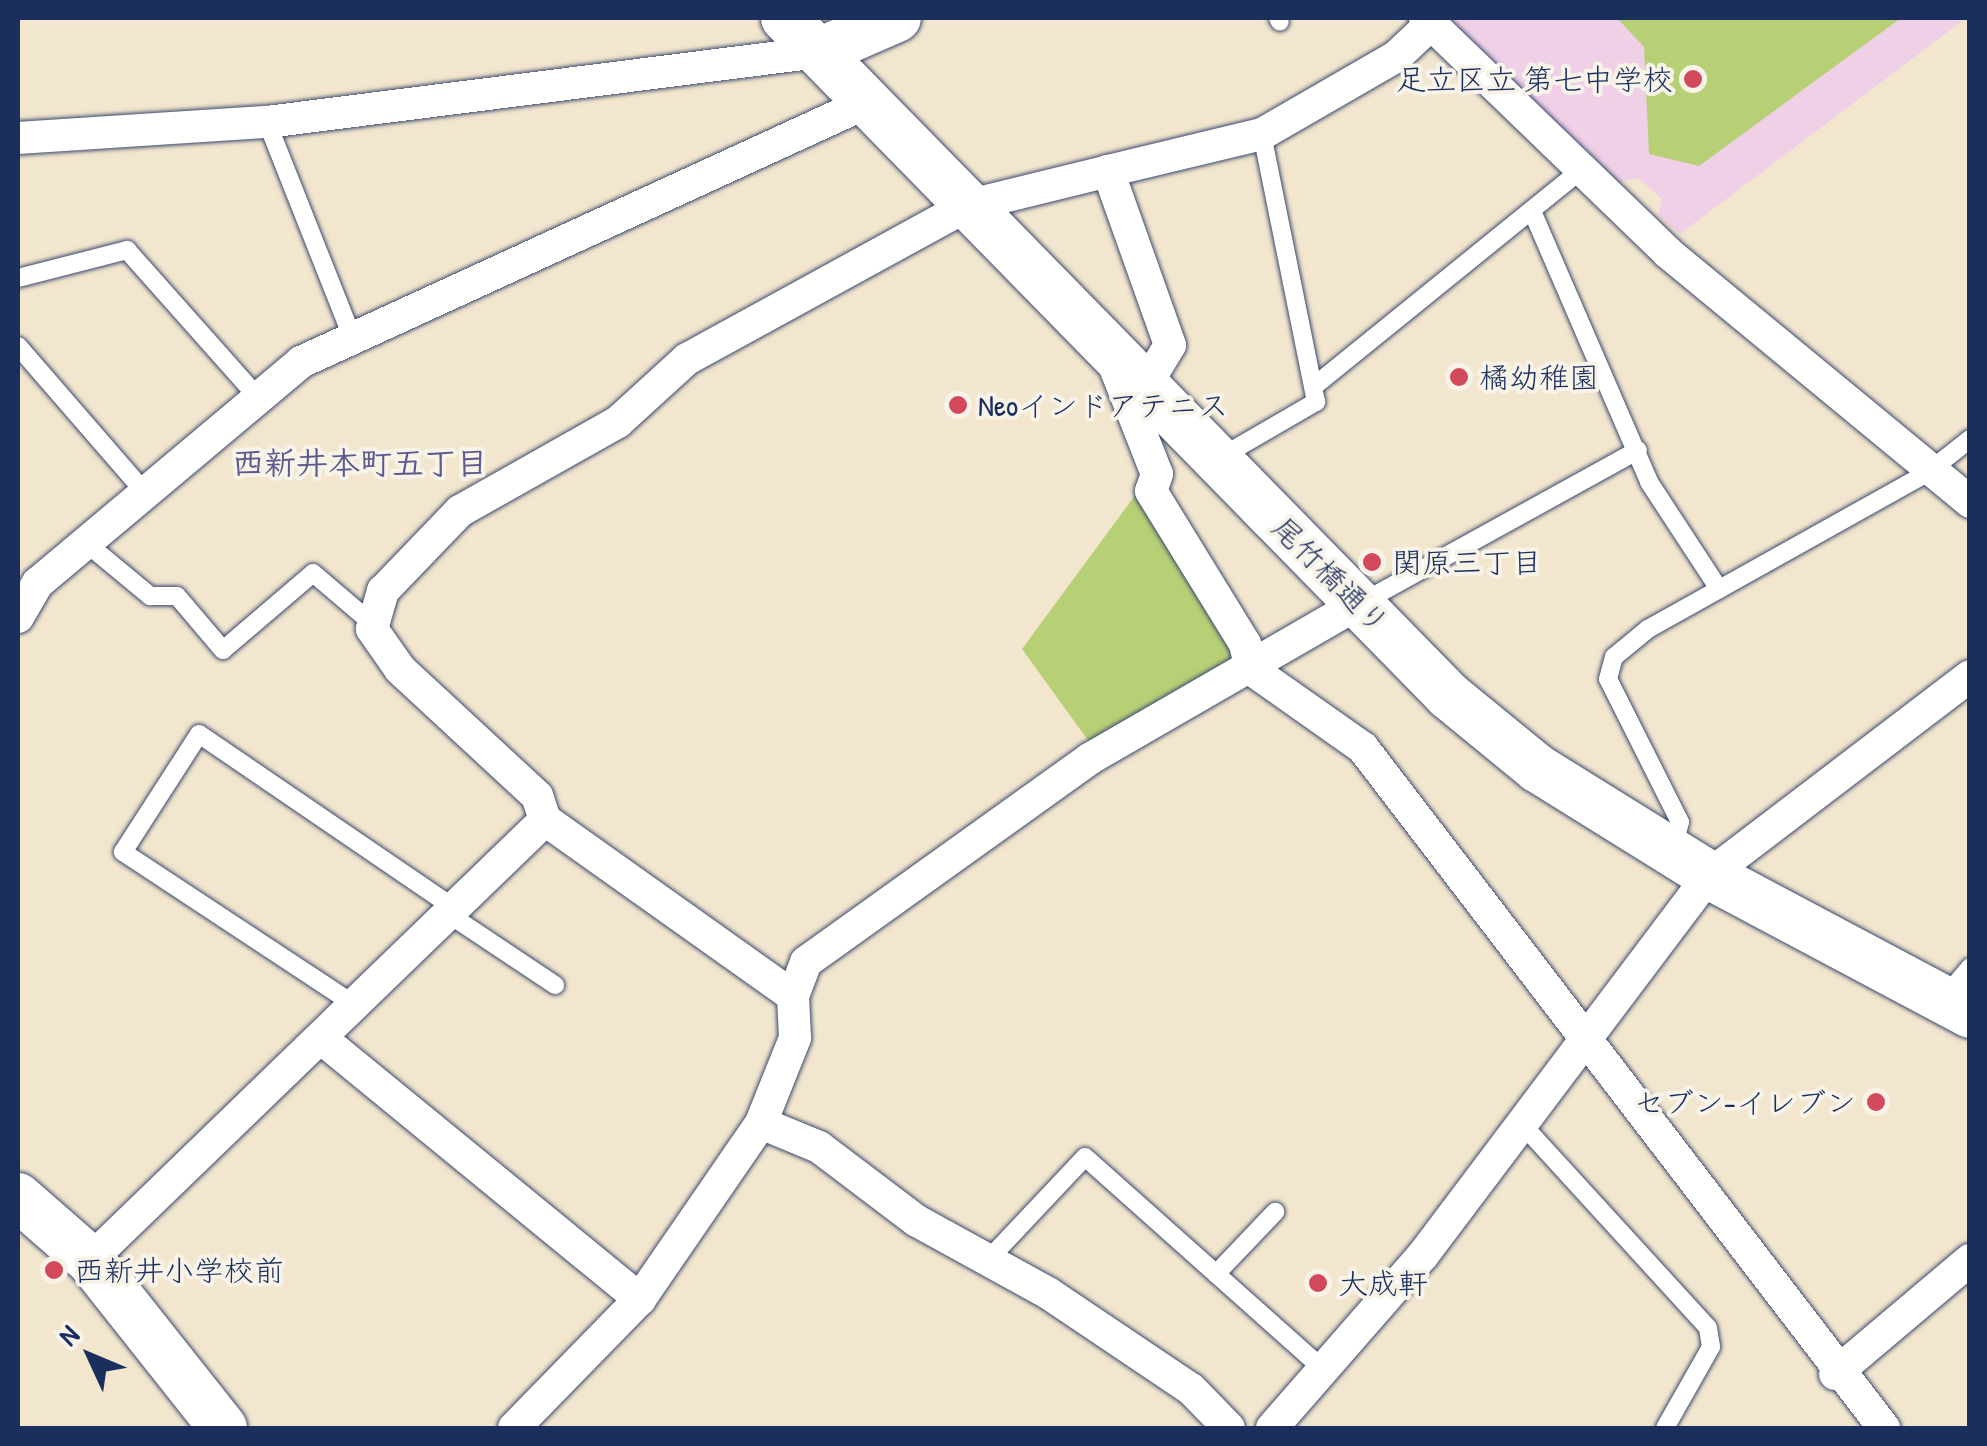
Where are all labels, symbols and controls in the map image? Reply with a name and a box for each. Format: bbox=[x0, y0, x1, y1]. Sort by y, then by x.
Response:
place label: 足立区立 第七中学校 bbox=[1396, 61, 1673, 97]
marker: 足立区立 第七中学校 bbox=[1682, 68, 1704, 90]
place label: 橘幼稚園 bbox=[1479, 359, 1599, 395]
marker: 橘幼稚園 bbox=[1448, 366, 1470, 388]
place label: Neoインドアテニス bbox=[978, 387, 1228, 423]
marker: Neoインドアテニス bbox=[947, 394, 969, 416]
district label: 西新井本町五丁目 bbox=[232, 444, 488, 482]
street label: 尾竹橋通り bbox=[1265, 509, 1397, 641]
place label: 関原三丁目 bbox=[1392, 544, 1542, 580]
marker: 関原三丁目 bbox=[1361, 551, 1383, 573]
place label: セブン-イレブン bbox=[1634, 1084, 1856, 1120]
marker: セブン-イレブン bbox=[1865, 1091, 1887, 1113]
place label: 西新井小学校前 bbox=[74, 1252, 284, 1288]
marker: 西新井小学校前 bbox=[43, 1259, 65, 1281]
place label: 大成軒 bbox=[1338, 1265, 1428, 1301]
marker: 大成軒 bbox=[1307, 1272, 1329, 1294]
north arrow bbox=[40, 1306, 140, 1406]
text: N bbox=[50, 1317, 87, 1354]

